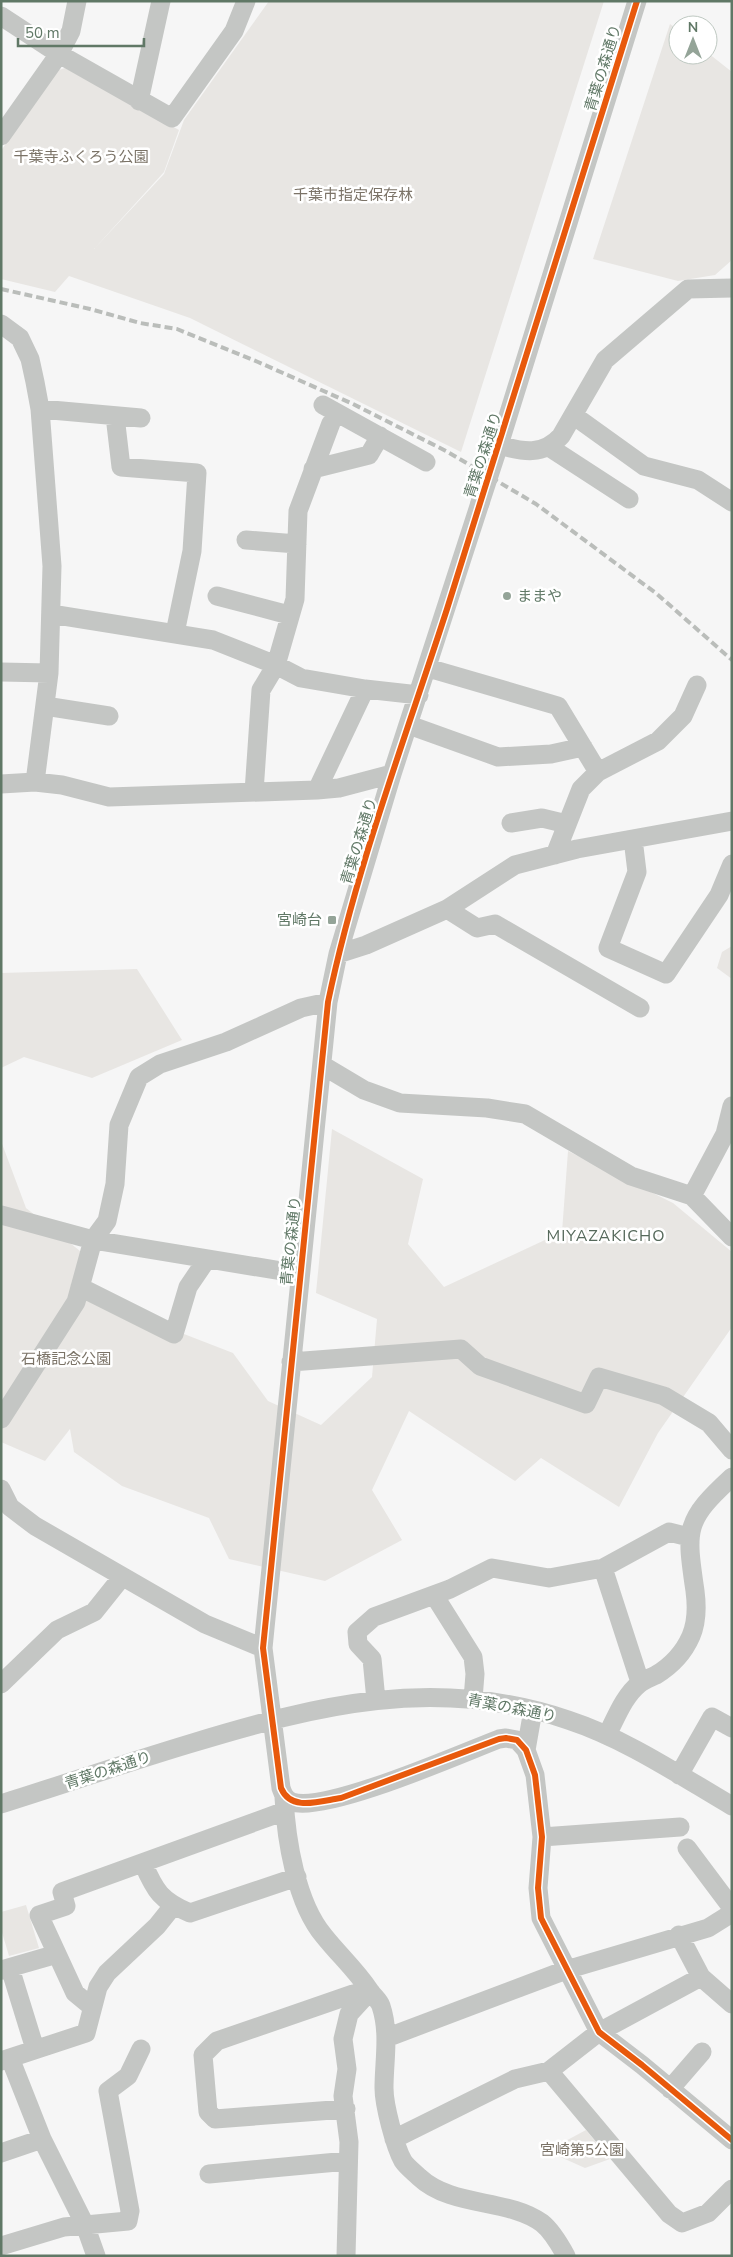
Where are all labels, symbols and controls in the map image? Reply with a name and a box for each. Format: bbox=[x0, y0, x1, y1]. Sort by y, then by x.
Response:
scale bar bbox=[18, 15, 144, 47]
north arrow bbox=[668, 15, 718, 65]
text: N bbox=[688, 18, 698, 37]
street label: 青葉の森通り bbox=[580, 22, 626, 114]
text: 50 m bbox=[25, 23, 60, 43]
park label: 千葉寺ふくろう公園 bbox=[13, 147, 149, 167]
park label: 千葉市指定保存林 bbox=[293, 185, 413, 205]
street label: 青葉の森通り bbox=[460, 409, 506, 501]
place label: ままや bbox=[517, 586, 562, 606]
marker: ままや bbox=[501, 590, 513, 602]
street label: 青葉の森通り bbox=[336, 795, 382, 887]
place label: 宮崎台 bbox=[277, 910, 322, 930]
marker: 宮崎台 bbox=[326, 914, 338, 926]
street label: 青葉の森通り bbox=[276, 1195, 306, 1287]
district label: MIYAZAKICHO bbox=[546, 1225, 666, 1247]
park label: 石橋記念公園 bbox=[21, 1349, 111, 1369]
street label: 青葉の森通り bbox=[466, 1690, 558, 1726]
street label: 青葉の森通り bbox=[62, 1747, 154, 1793]
park label: 宮崎第5公園 bbox=[540, 2140, 624, 2160]

